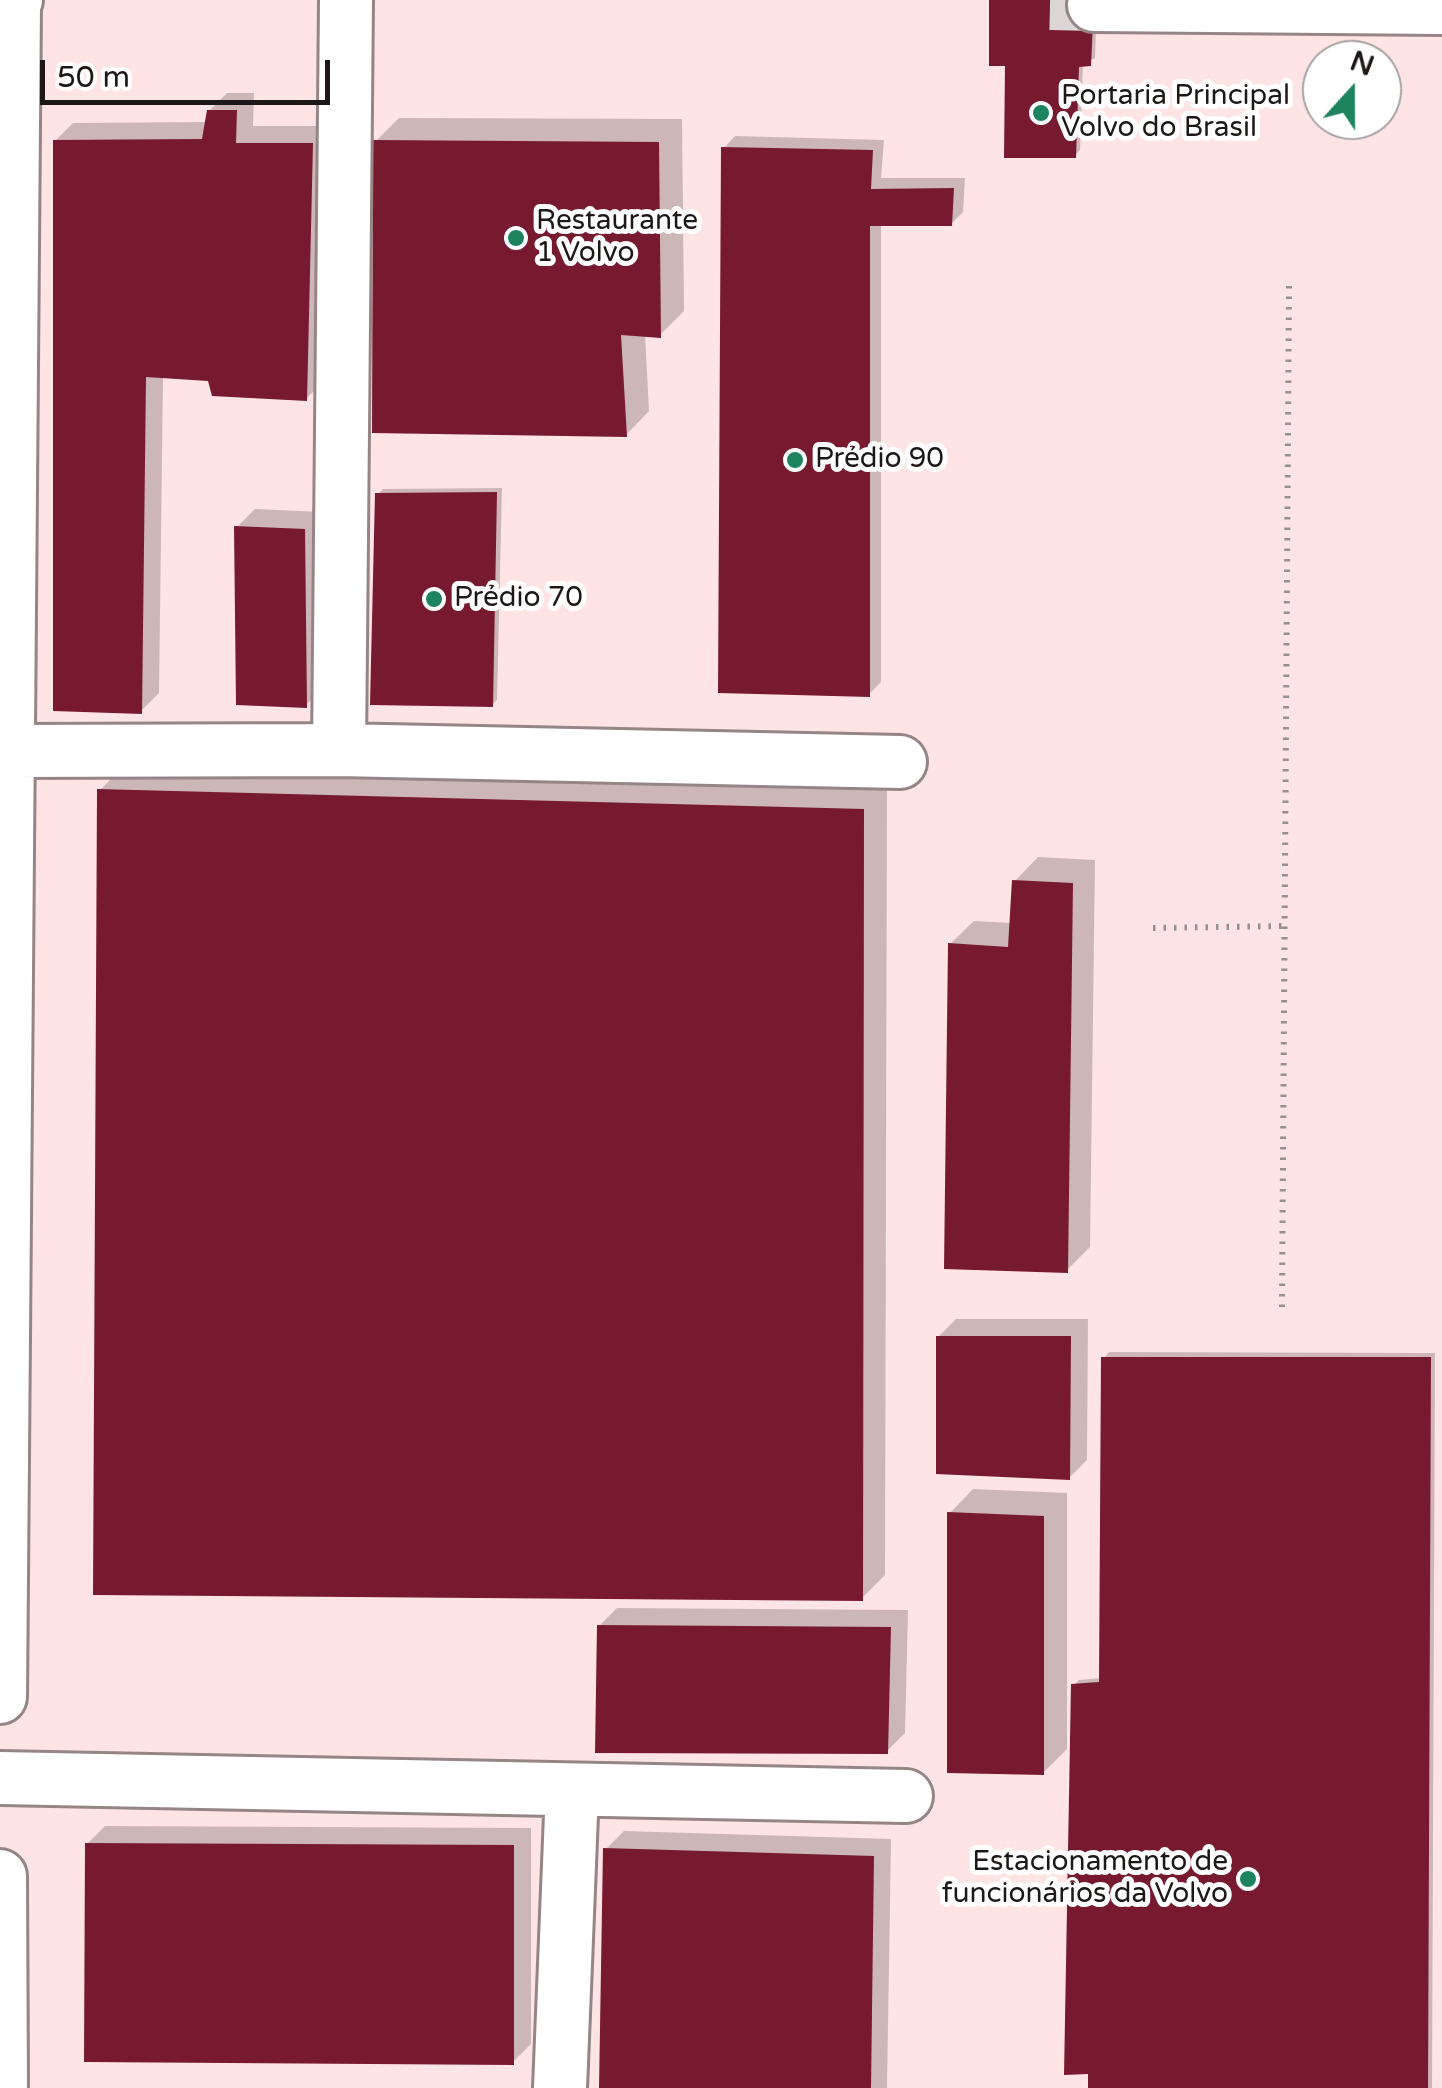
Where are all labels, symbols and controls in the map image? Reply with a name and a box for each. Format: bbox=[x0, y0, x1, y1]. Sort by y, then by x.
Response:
scale bar bbox=[45, 40, 335, 102]
north arrow bbox=[1302, 40, 1402, 140]
text: N bbox=[1345, 44, 1379, 84]
text: 50 m bbox=[57, 59, 130, 96]
place label: Portaria Principal Volvo do Brasil bbox=[1061, 80, 1290, 146]
marker: Portaria Principal Volvo do Brasil bbox=[1030, 102, 1052, 124]
place label: Restaurante 1 Volvo bbox=[536, 205, 698, 271]
marker: Restaurante 1 Volvo bbox=[505, 227, 527, 249]
place label: Prédio 90 bbox=[815, 443, 944, 477]
marker: Prédio 90 bbox=[784, 449, 806, 471]
place label: Prédio 70 bbox=[454, 582, 583, 616]
marker: Prédio 70 bbox=[423, 588, 445, 610]
place label: Estacionamento de funcionários da Volvo bbox=[942, 1846, 1228, 1912]
marker: Estacionamento de funcionários da Volvo bbox=[1237, 1868, 1259, 1890]

